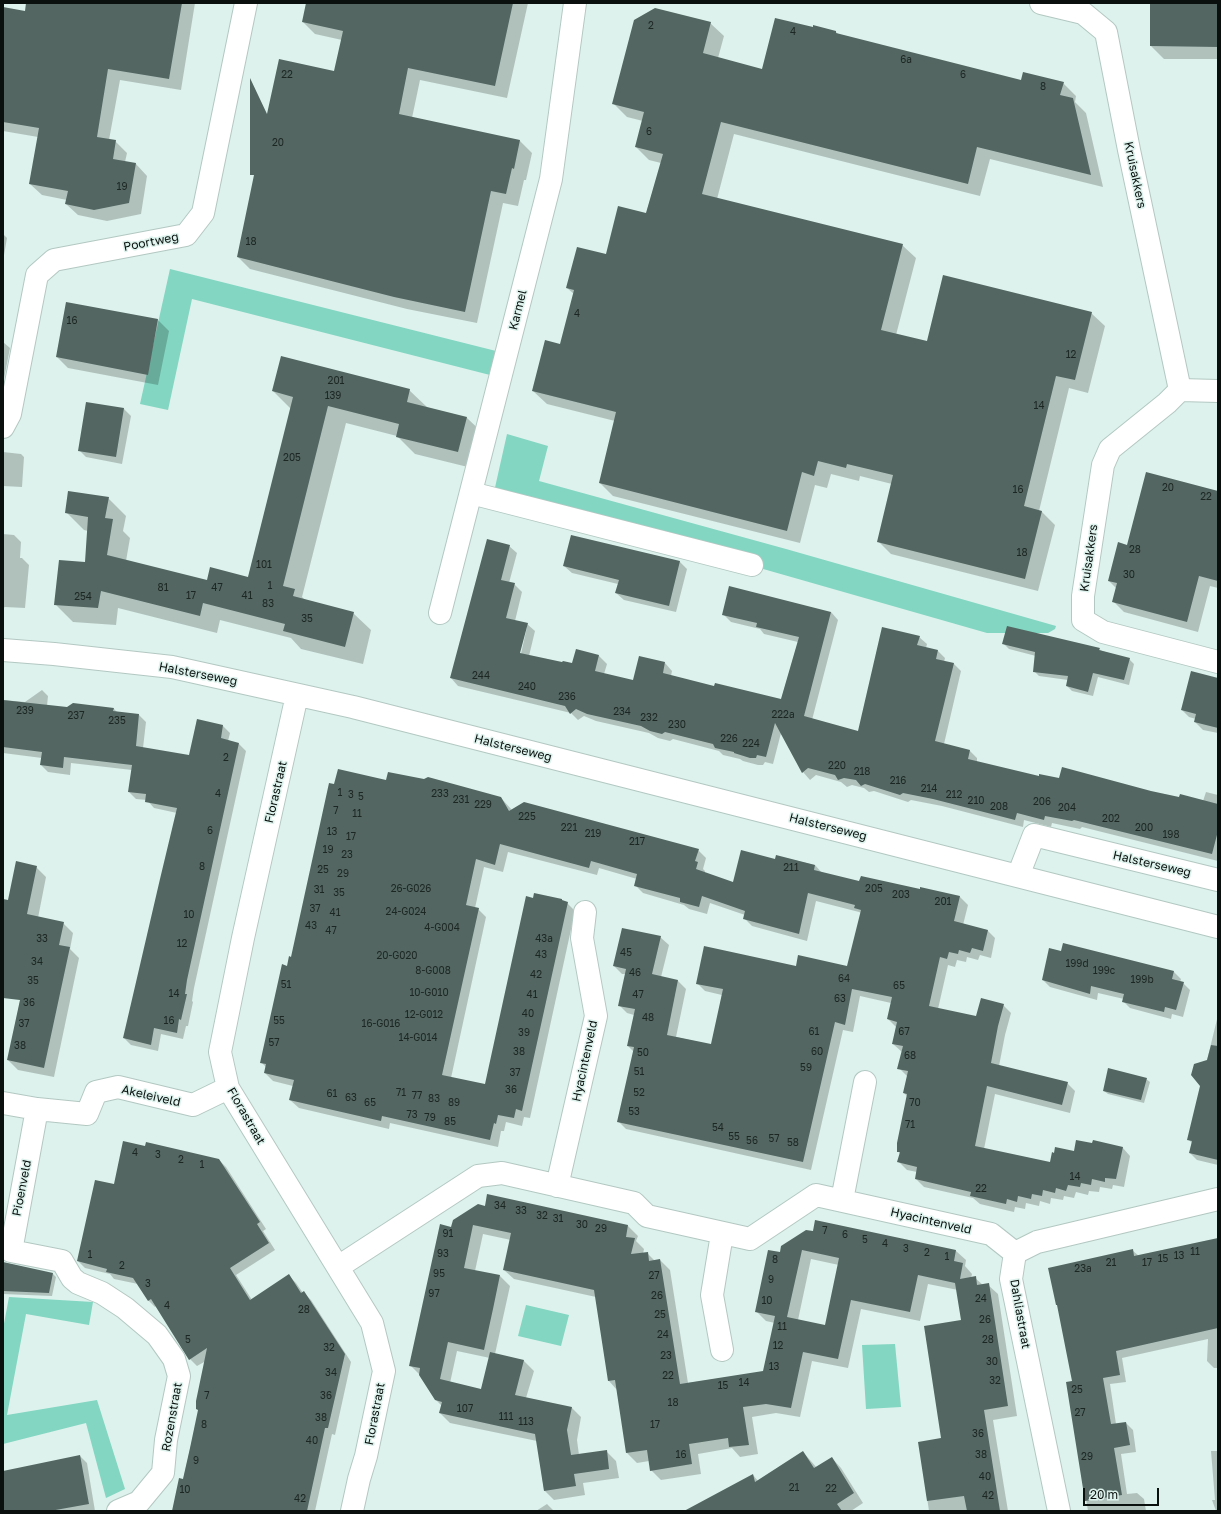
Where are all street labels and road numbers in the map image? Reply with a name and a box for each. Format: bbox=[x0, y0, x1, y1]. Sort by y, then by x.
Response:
street label: Kruisakkers bbox=[1121, 140, 1149, 210]
street label: Poortweg bbox=[122, 230, 180, 254]
street label: Karmel bbox=[506, 288, 530, 332]
street label: Kruisakkers bbox=[1077, 523, 1101, 593]
street label: Halsterseweg bbox=[158, 659, 238, 689]
street label: Halsterseweg bbox=[473, 731, 553, 765]
street label: Florastraat bbox=[262, 760, 290, 824]
street label: Halsterseweg bbox=[788, 810, 868, 844]
street label: Halsterseweg bbox=[1112, 848, 1192, 880]
street label: Hyacintenveld bbox=[569, 1019, 601, 1103]
street label: Akeleiveld bbox=[120, 1082, 182, 1110]
street label: Florastraat bbox=[224, 1085, 268, 1147]
street label: Pioenveld bbox=[10, 1159, 34, 1217]
street label: Hyacintenveld bbox=[889, 1205, 973, 1237]
street label: Dahliastraat bbox=[1007, 1278, 1033, 1350]
street label: Rozenstraat bbox=[159, 1381, 185, 1453]
street label: Florastraat bbox=[362, 1382, 388, 1446]

